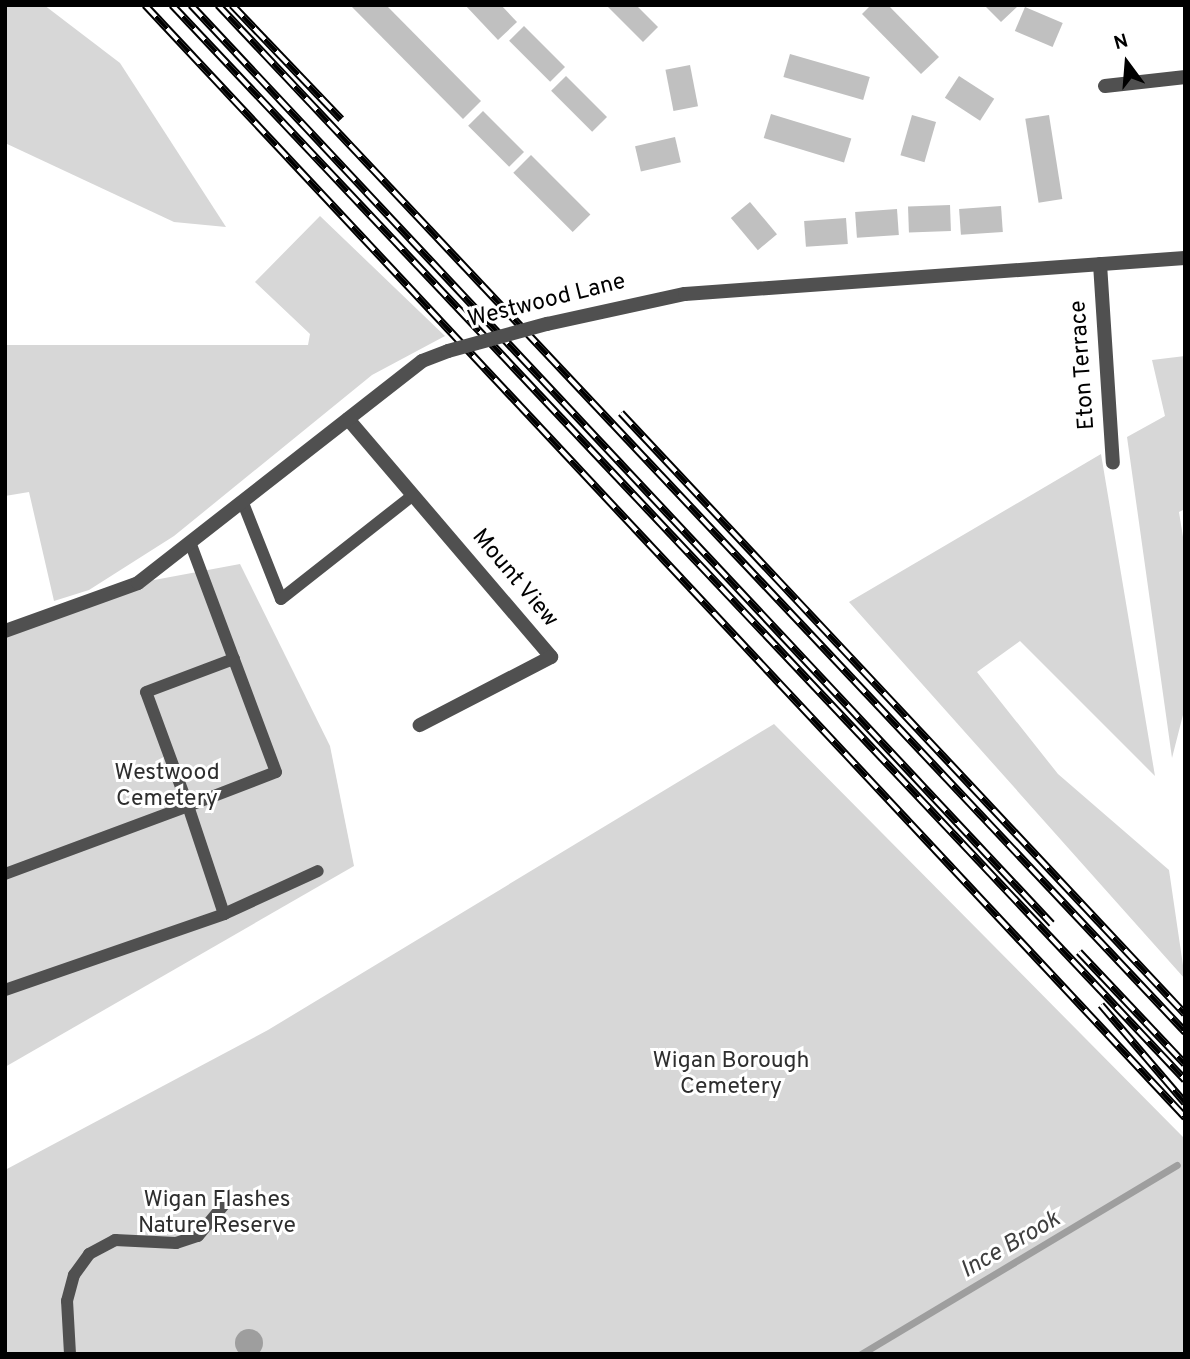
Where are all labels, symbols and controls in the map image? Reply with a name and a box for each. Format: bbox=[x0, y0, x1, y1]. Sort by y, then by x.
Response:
north arrow bbox=[1092, 28, 1162, 98]
text: N bbox=[1111, 29, 1131, 56]
street label: Westwood Lane bbox=[465, 269, 629, 335]
street label: Eton Terrace bbox=[1066, 299, 1102, 431]
street label: Mount View bbox=[465, 524, 563, 634]
park label: Westwood Cemetery bbox=[114, 760, 220, 814]
park label: Wigan Borough Cemetery bbox=[653, 1048, 809, 1102]
park label: Wigan Flashes Nature Reserve bbox=[138, 1187, 296, 1241]
water label: Ince Brook bbox=[956, 1206, 1066, 1286]

